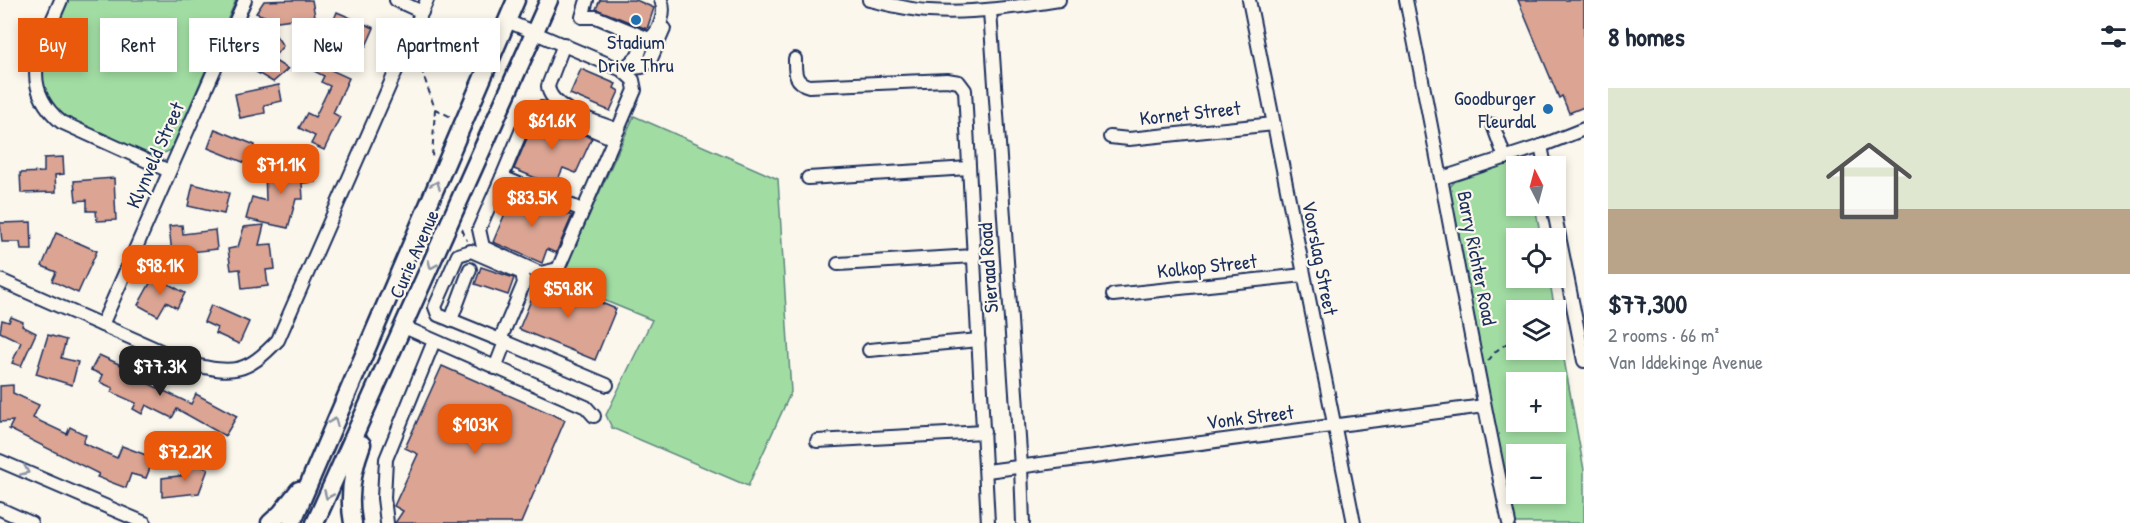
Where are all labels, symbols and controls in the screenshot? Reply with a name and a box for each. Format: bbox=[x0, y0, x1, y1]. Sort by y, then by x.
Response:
marker: Stadium Drive Thru bbox=[629, 13, 643, 27]
chip: Buy bbox=[18, 18, 88, 72]
chip: Rent bbox=[100, 18, 177, 72]
chip: Filters bbox=[189, 18, 280, 72]
chip: New bbox=[292, 18, 364, 72]
chip: Apartment bbox=[376, 18, 500, 72]
text: 8 homes bbox=[1608, 19, 1685, 54]
icon: filters bbox=[2097, 20, 2130, 53]
place label: Stadium Drive Thru bbox=[598, 28, 674, 78]
place label: Goodburger Fleurdal bbox=[1454, 84, 1537, 134]
street label: Kornet Street bbox=[1138, 94, 1243, 131]
street label: Klynveld Street bbox=[119, 96, 190, 212]
pin: $61.6K bbox=[503, 100, 601, 151]
marker: Goodburger Fleurdal bbox=[1541, 102, 1555, 116]
text: $61.6K bbox=[528, 106, 576, 133]
icon: home bbox=[1815, 127, 1923, 235]
pin: $71.1K bbox=[232, 144, 330, 195]
text: $71.1K bbox=[256, 150, 306, 177]
north arrow bbox=[1506, 156, 1566, 216]
map controls bbox=[1506, 156, 1566, 504]
pin: $83.5K bbox=[483, 177, 581, 228]
one-way arrow bbox=[429, 180, 441, 191]
text: $83.5K bbox=[507, 183, 557, 210]
street label: Barry Richter Road bbox=[1451, 189, 1504, 327]
street label: Voorslag Street bbox=[1296, 198, 1345, 319]
street label: Curie Avenue bbox=[382, 205, 445, 302]
street label: Sieraad Road bbox=[971, 222, 1004, 314]
button: locate bbox=[1506, 228, 1566, 288]
pin: $98.1K bbox=[111, 245, 209, 296]
street label: Kolkop Street bbox=[1156, 247, 1259, 284]
text: $98.1K bbox=[136, 251, 184, 278]
one-way arrow bbox=[427, 258, 439, 269]
pin: $59.8K bbox=[519, 268, 617, 319]
text: $59.8K bbox=[543, 274, 593, 301]
text: $77,300 bbox=[1608, 286, 1687, 321]
button: layers bbox=[1506, 300, 1566, 360]
text: 2 rooms · 66 m² bbox=[1608, 321, 1719, 348]
pin: $77.3K bbox=[111, 346, 209, 397]
text: Van Iddekinge Avenue bbox=[1608, 348, 1763, 375]
text: $77.3K bbox=[133, 352, 187, 379]
button: + bbox=[1506, 372, 1566, 432]
street label: Vonk Street bbox=[1205, 398, 1296, 435]
pin: $103K bbox=[433, 404, 517, 455]
text: $103K bbox=[452, 410, 498, 437]
one-way arrow bbox=[327, 417, 339, 428]
pin: $72.2K bbox=[136, 431, 234, 482]
text: $72.2K bbox=[158, 437, 212, 464]
button: − bbox=[1506, 444, 1566, 504]
one-way arrow bbox=[18, 464, 29, 476]
one-way arrow bbox=[323, 489, 335, 500]

